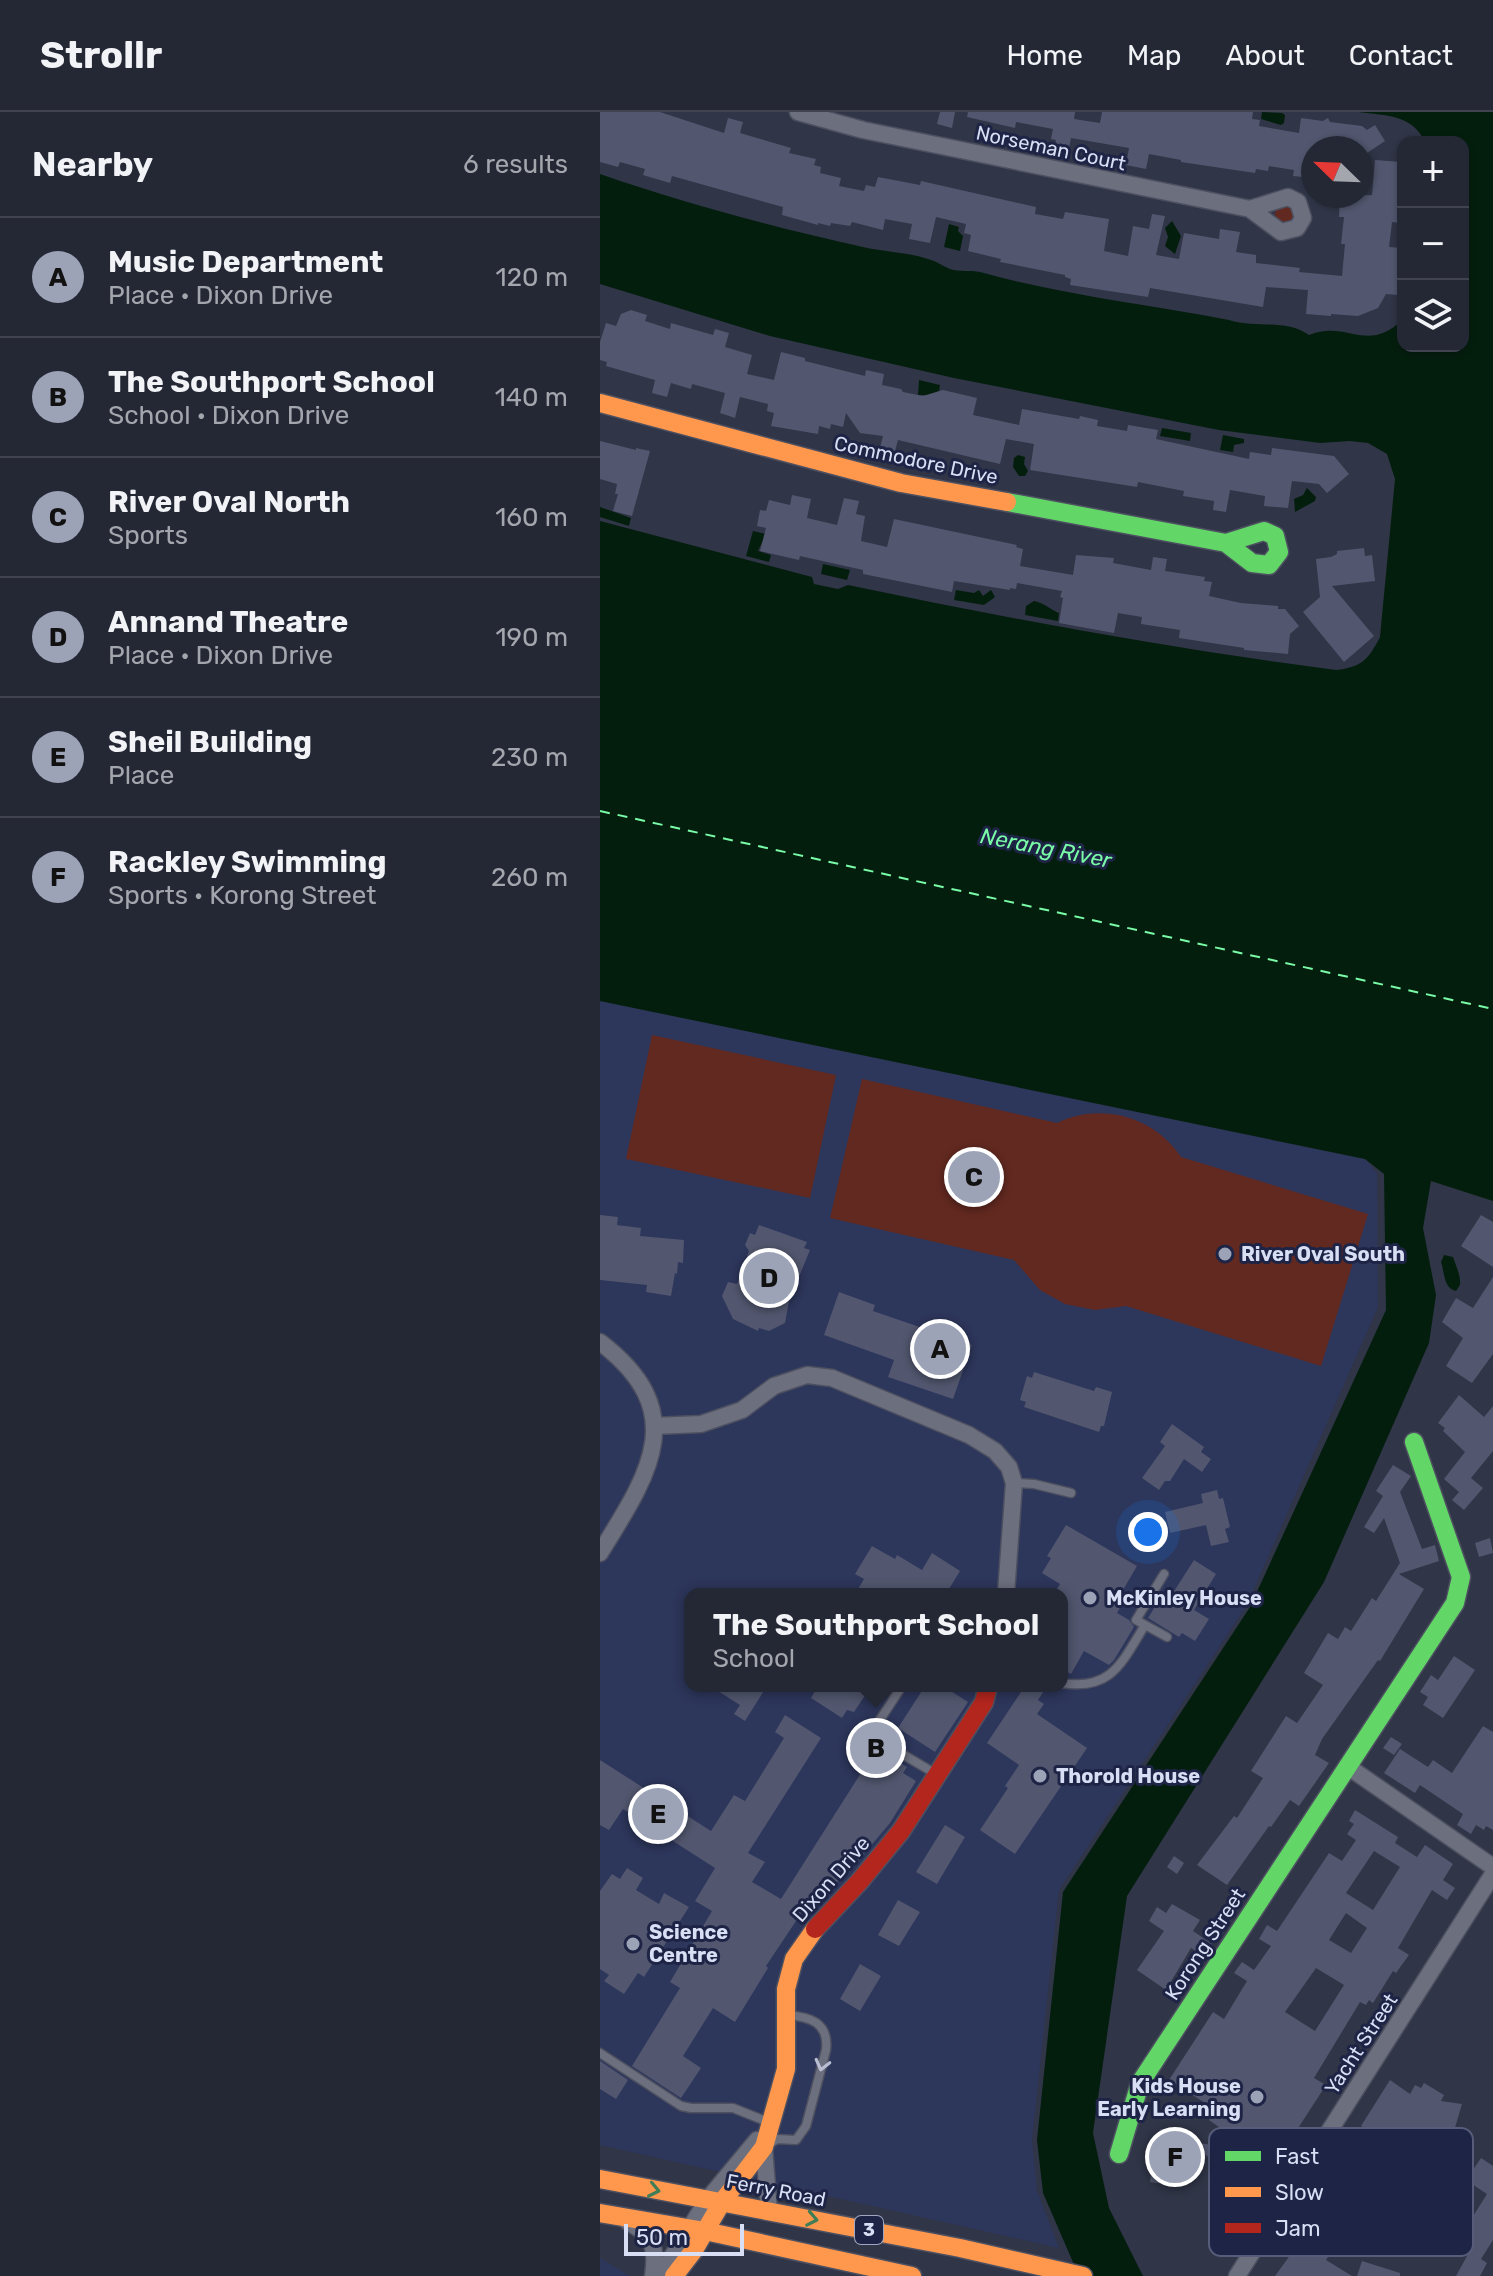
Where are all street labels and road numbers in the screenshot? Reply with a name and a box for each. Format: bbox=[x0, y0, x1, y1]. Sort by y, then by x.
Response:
street label: Norseman Court bbox=[974, 120, 1128, 176]
street label: Commodore Drive bbox=[832, 431, 1000, 489]
street label: Dixon Drive bbox=[787, 1831, 875, 1927]
street label: Korong Street bbox=[1160, 1883, 1250, 2004]
street label: Yacht Street bbox=[1319, 1989, 1403, 2099]
street label: Ferry Road bbox=[724, 2169, 828, 2211]
road number: 3 bbox=[855, 2216, 883, 2244]

